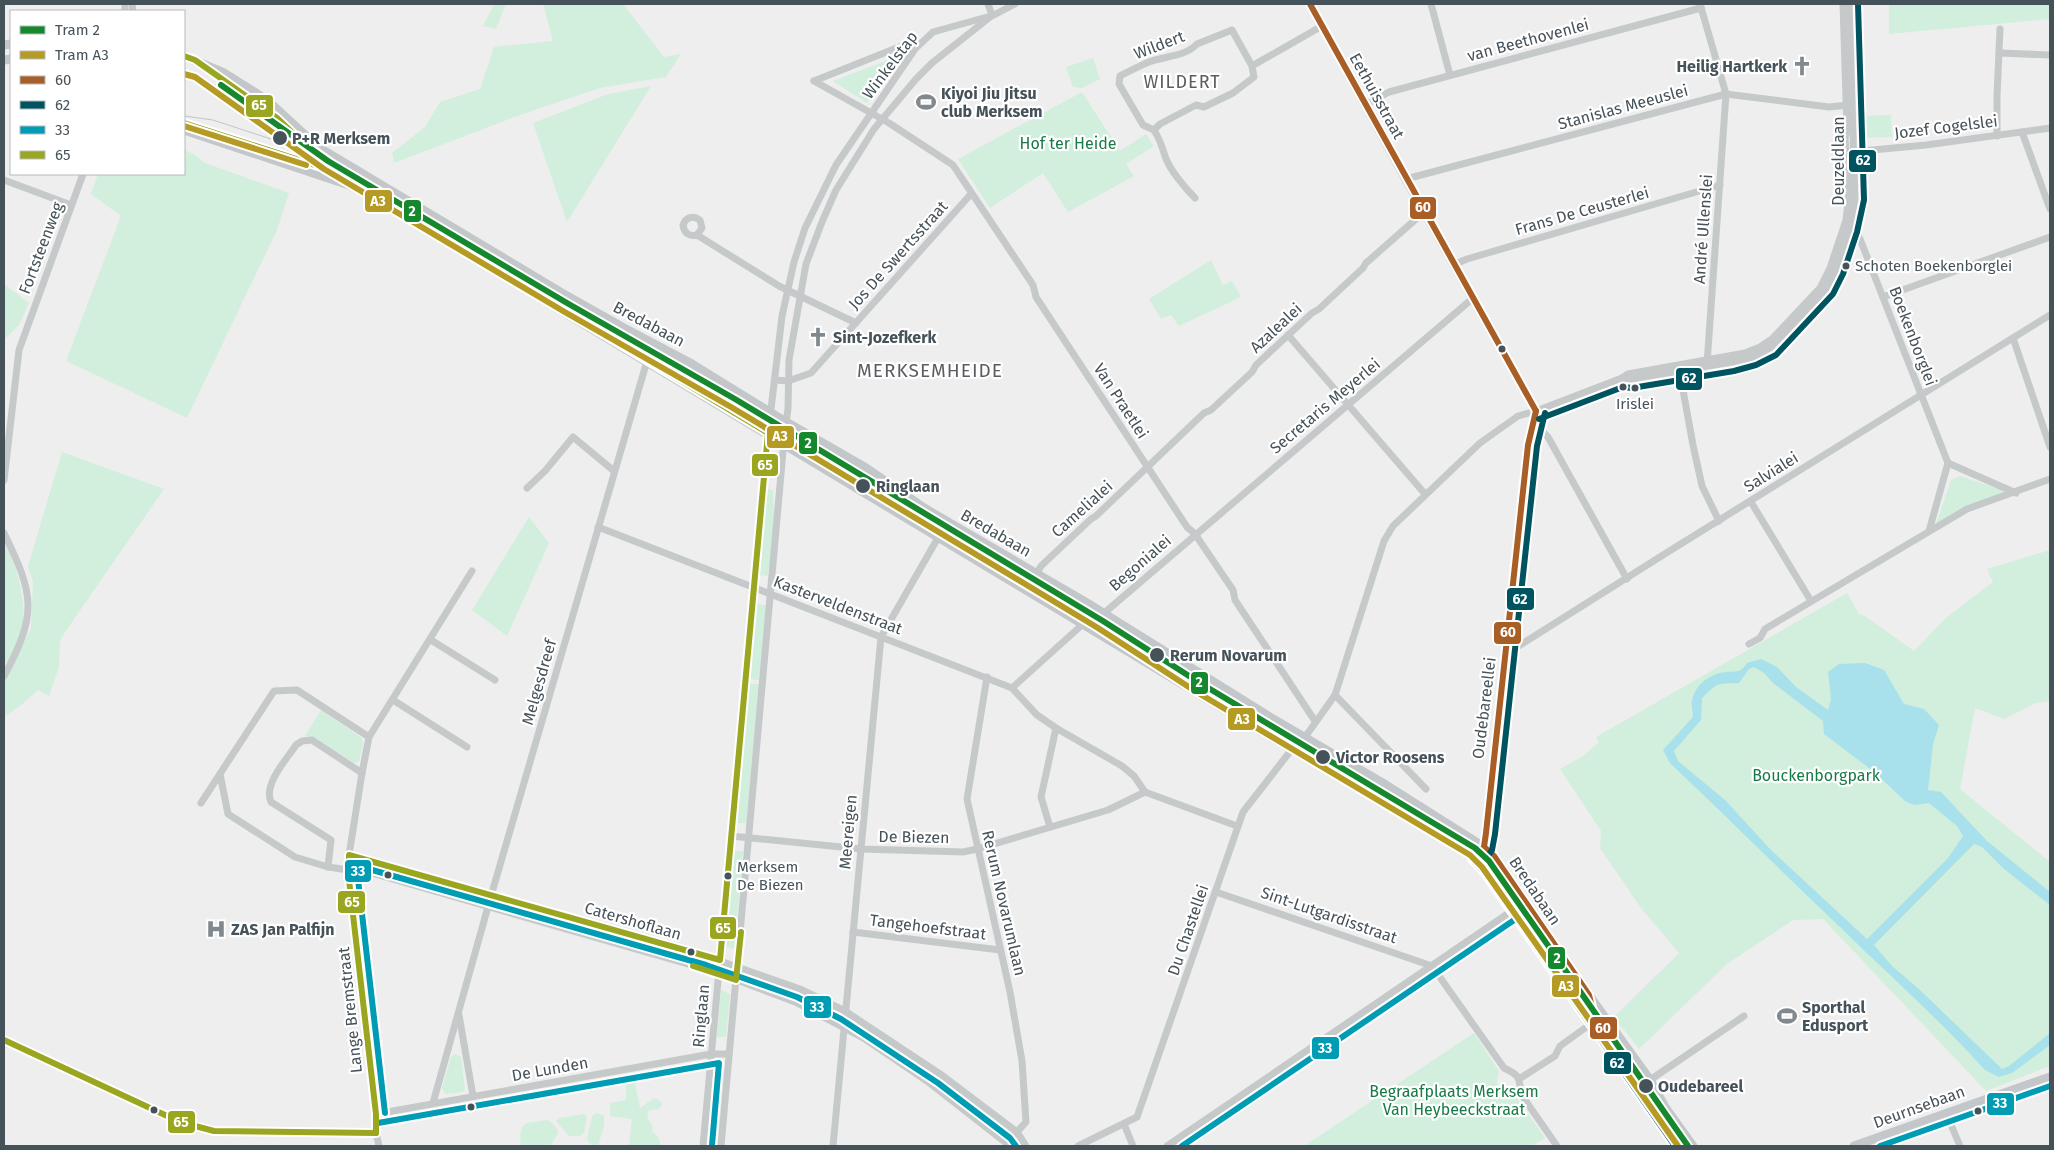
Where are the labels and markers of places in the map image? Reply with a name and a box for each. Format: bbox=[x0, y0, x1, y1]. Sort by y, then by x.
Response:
church icon: Heilig Hartkerk bbox=[1791, 55, 1813, 77]
place label: Heilig Hartkerk bbox=[1676, 57, 1787, 76]
place label: Kiyoi Jiu Jitsu club Merksem bbox=[941, 84, 1043, 121]
sports icon: Kiyoi Jiu Jitsu club Merksem bbox=[915, 91, 937, 113]
marker: P+R Merksem bbox=[271, 129, 289, 147]
place label: P+R Merksem bbox=[292, 129, 390, 148]
place label: Schoten Boekenborglei bbox=[1855, 257, 2012, 275]
marker: Schoten Boekenborglei bbox=[1841, 261, 1851, 271]
church icon: Sint-Jozefkerk bbox=[807, 326, 829, 348]
place label: Sint-Jozefkerk bbox=[833, 328, 937, 347]
unlabelled marker bbox=[1497, 344, 1507, 354]
unlabelled marker bbox=[1618, 382, 1628, 392]
marker: Irislei bbox=[1630, 383, 1640, 393]
place label: Irislei bbox=[1616, 395, 1654, 413]
marker: Ringlaan bbox=[854, 477, 872, 495]
place label: Ringlaan bbox=[876, 477, 940, 496]
marker: Rerum Novarum bbox=[1148, 646, 1166, 664]
place label: Rerum Novarum bbox=[1170, 646, 1287, 665]
marker: Victor Roosens bbox=[1314, 748, 1332, 766]
place label: Victor Roosens bbox=[1335, 748, 1445, 767]
place label: Merksem De Biezen bbox=[737, 858, 804, 894]
unlabelled marker bbox=[383, 870, 393, 880]
marker: Merksem De Biezen bbox=[723, 871, 733, 881]
hospital icon: ZAS Jan Palfijn bbox=[205, 918, 227, 940]
place label: ZAS Jan Palfijn bbox=[231, 920, 334, 939]
unlabelled marker bbox=[686, 947, 696, 957]
place label: Sporthal Edusport bbox=[1802, 998, 1869, 1035]
sports icon: Sporthal Edusport bbox=[1776, 1005, 1798, 1027]
marker: Oudebareel bbox=[1637, 1077, 1655, 1095]
place label: Oudebareel bbox=[1658, 1077, 1743, 1096]
unlabelled marker bbox=[466, 1102, 476, 1112]
unlabelled marker bbox=[149, 1105, 159, 1115]
unlabelled marker bbox=[1973, 1106, 1983, 1116]

